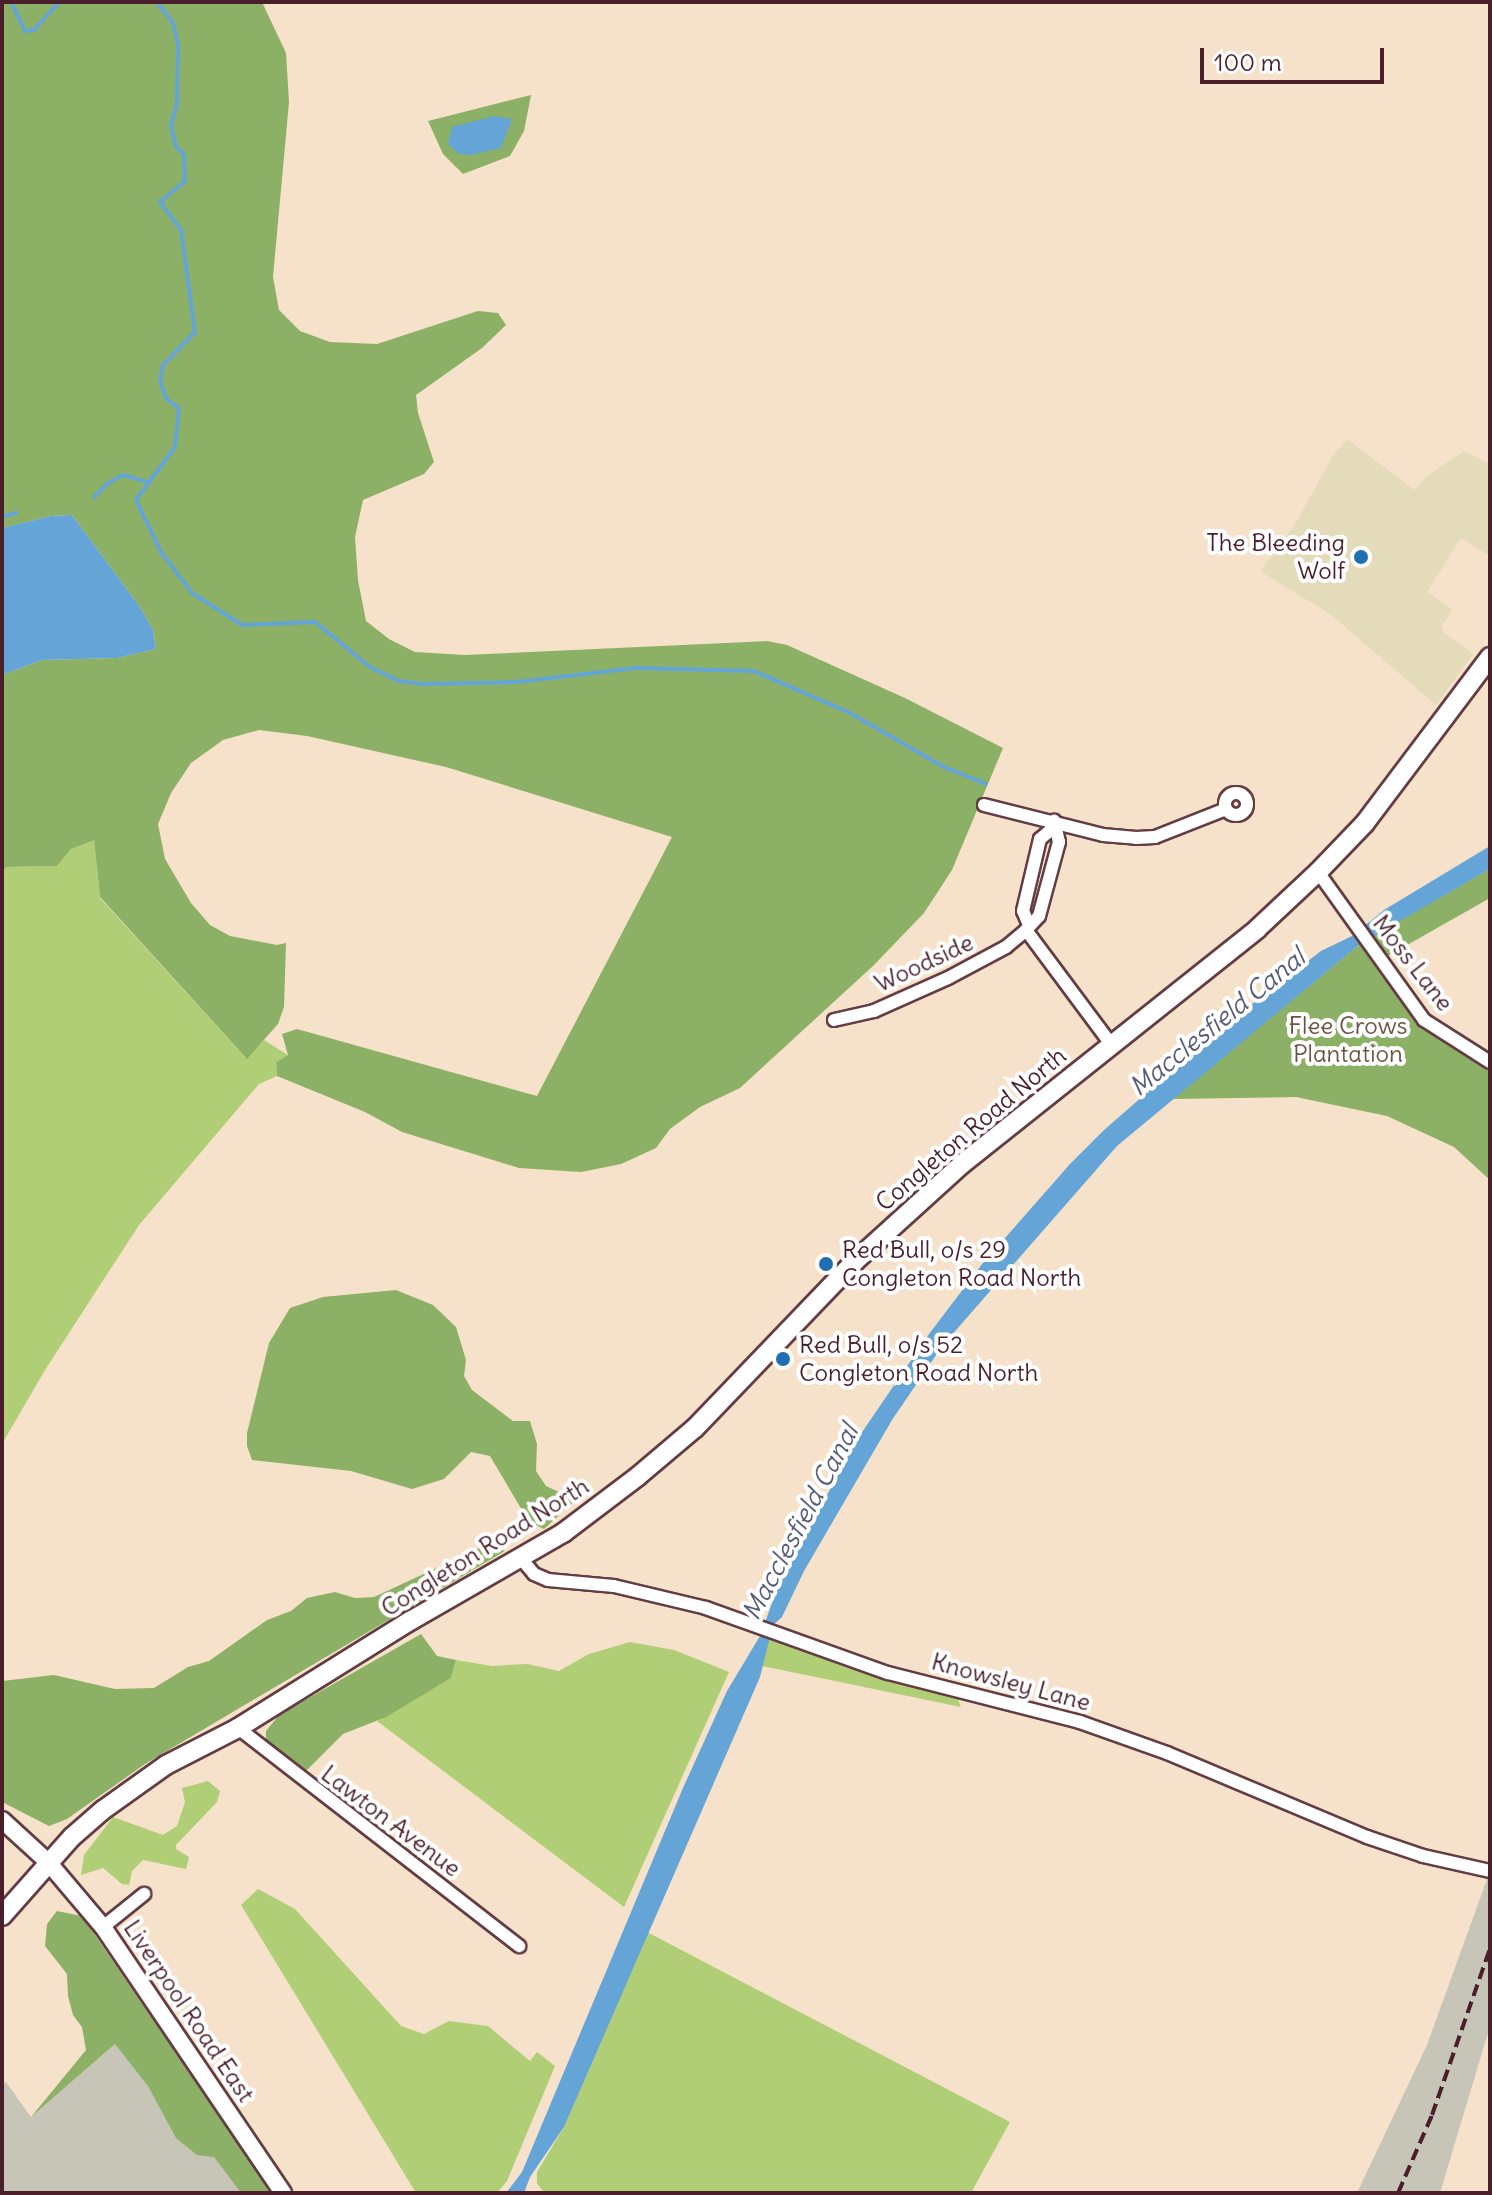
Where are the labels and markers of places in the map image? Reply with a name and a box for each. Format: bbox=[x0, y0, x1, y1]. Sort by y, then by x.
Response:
place label: The Bleeding Wolf bbox=[1206, 529, 1345, 585]
marker: The Bleeding Wolf bbox=[1352, 548, 1370, 566]
place label: Red Bull, o/s 29 Congleton Road North bbox=[842, 1236, 1081, 1292]
marker: Red Bull, o/s 29 Congleton Road North bbox=[817, 1255, 835, 1273]
place label: Red Bull, o/s 52 Congleton Road North bbox=[799, 1331, 1038, 1387]
marker: Red Bull, o/s 52 Congleton Road North bbox=[774, 1350, 792, 1368]

